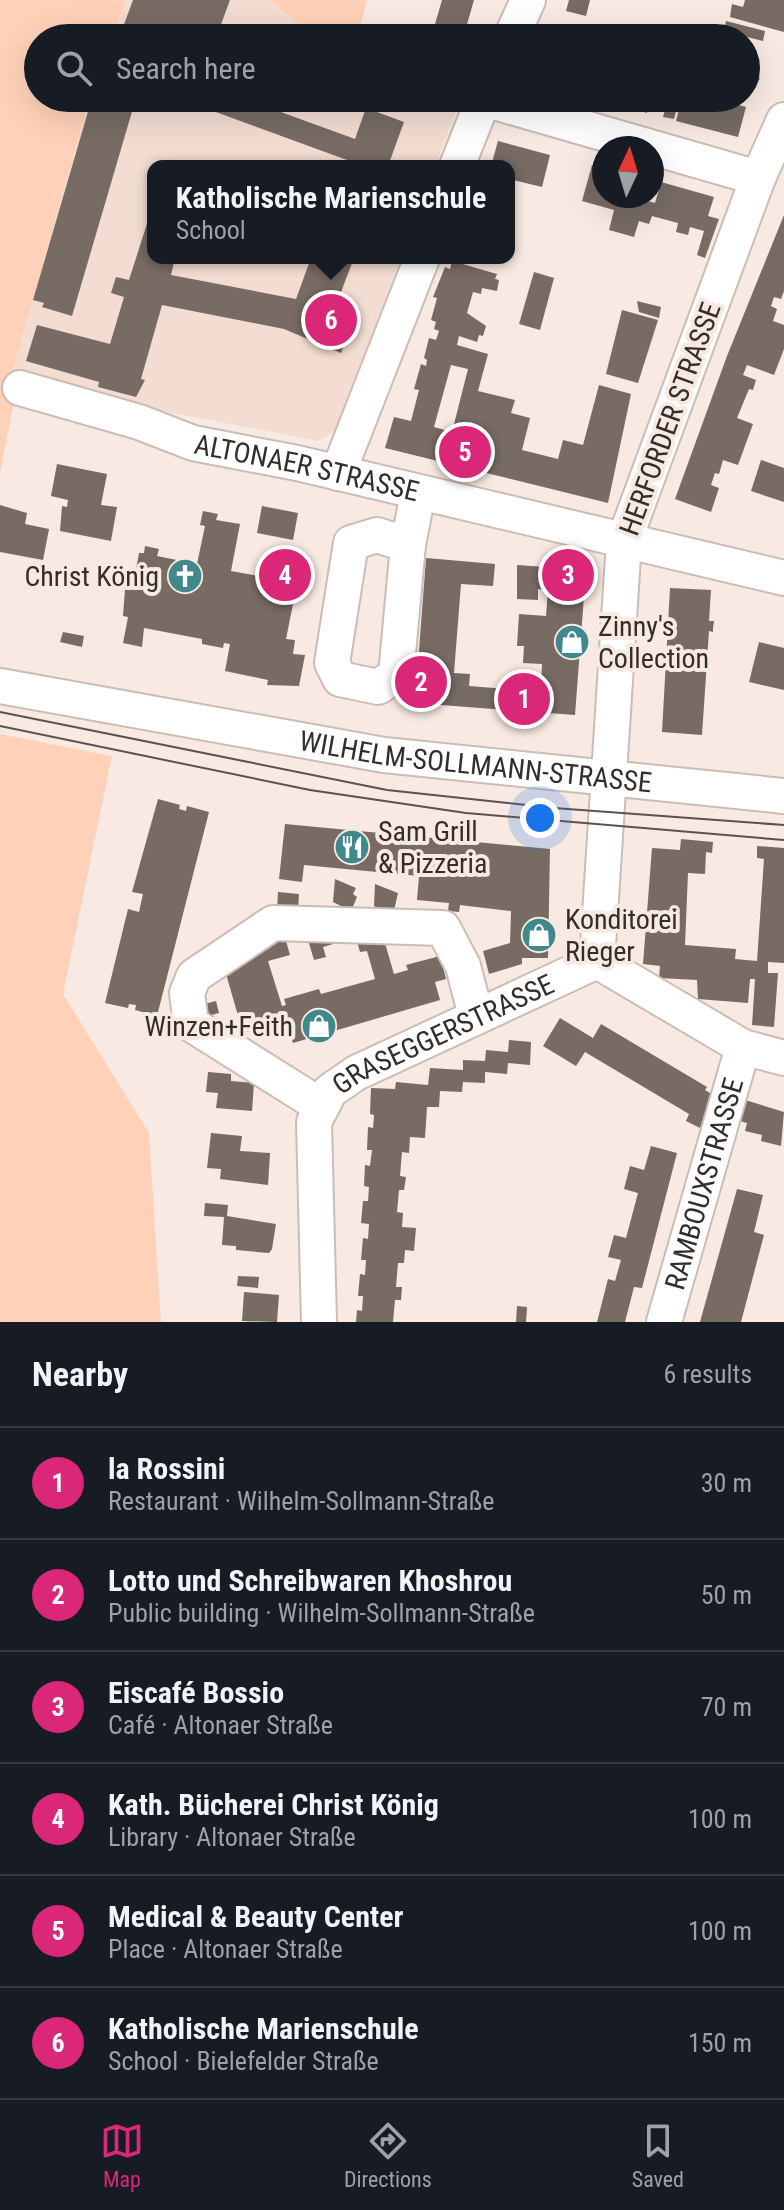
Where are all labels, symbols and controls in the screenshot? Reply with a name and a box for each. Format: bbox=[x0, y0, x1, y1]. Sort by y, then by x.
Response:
search box bbox=[24, 24, 760, 112]
icon: search bbox=[52, 46, 96, 90]
text: Search here bbox=[116, 51, 256, 86]
north arrow bbox=[592, 136, 664, 208]
popup bbox=[147, 160, 515, 264]
text: Katholische Marienschule bbox=[176, 180, 486, 215]
text: School bbox=[176, 215, 246, 245]
pin: 6 bbox=[305, 290, 357, 350]
street label: HERFORDER STRASSE bbox=[613, 298, 727, 540]
pin: 5 bbox=[439, 422, 491, 482]
street label: ALTONAER STRASSE bbox=[192, 427, 422, 508]
pin: 4 bbox=[259, 545, 311, 605]
pin: 3 bbox=[542, 545, 594, 605]
church icon: Christ König bbox=[166, 557, 204, 595]
place label: Christ König bbox=[24, 560, 159, 593]
place label: Zinny's Collection bbox=[598, 610, 709, 675]
shop icon: Zinny's Collection bbox=[553, 623, 591, 661]
pin: 2 bbox=[395, 652, 447, 712]
pin: 1 bbox=[498, 669, 550, 729]
street label: WILHELM-SOLLMANN-STRASSE bbox=[297, 724, 654, 799]
your location bbox=[520, 798, 560, 838]
place label: Sam Grill & Pizzeria bbox=[378, 815, 487, 880]
restaurant icon: Sam Grill & Pizzeria bbox=[333, 828, 371, 866]
place label: Konditorei Rieger bbox=[565, 903, 678, 968]
shop icon: Konditorei Rieger bbox=[520, 916, 558, 954]
street label: GRASEGGERSTRASSE bbox=[326, 967, 559, 1101]
shop icon: Winzen+Feith bbox=[300, 1007, 338, 1045]
place label: Winzen+Feith bbox=[144, 1010, 293, 1043]
street label: RAMBOUXSTRASSE bbox=[658, 1074, 750, 1293]
text: Nearby bbox=[32, 1354, 128, 1394]
text: 6 results bbox=[663, 1359, 752, 1389]
text: la Rossini bbox=[108, 1451, 225, 1486]
text: 1 bbox=[51, 1468, 65, 1498]
text: 30 m bbox=[701, 1468, 752, 1498]
text: Restaurant · Wilhelm-Sollmann-Straße bbox=[108, 1486, 494, 1516]
text: Lotto und Schreibwaren Khoshrou bbox=[108, 1563, 512, 1598]
text: 2 bbox=[51, 1580, 65, 1610]
text: 50 m bbox=[701, 1580, 752, 1610]
text: Public building · Wilhelm-Sollmann-Straße bbox=[108, 1598, 535, 1628]
text: Eiscafé Bossio bbox=[108, 1675, 284, 1710]
text: 3 bbox=[51, 1692, 65, 1722]
text: 70 m bbox=[701, 1692, 752, 1722]
text: Café · Altonaer Straße bbox=[108, 1710, 333, 1740]
text: Kath. Bücherei Christ König bbox=[108, 1787, 439, 1822]
text: 4 bbox=[51, 1804, 65, 1834]
text: 100 m bbox=[688, 1804, 752, 1834]
text: Library · Altonaer Straße bbox=[108, 1822, 356, 1852]
text: Medical & Beauty Center bbox=[108, 1899, 403, 1934]
text: 5 bbox=[51, 1916, 65, 1946]
text: 100 m bbox=[688, 1916, 752, 1946]
text: Place · Altonaer Straße bbox=[108, 1934, 343, 1964]
text: Katholische Marienschule bbox=[108, 2011, 419, 2046]
text: 6 bbox=[51, 2028, 65, 2058]
text: 150 m bbox=[688, 2028, 752, 2058]
text: School · Bielefelder Straße bbox=[108, 2046, 379, 2076]
tab: Map bbox=[100, 2119, 144, 2192]
tab: Directions bbox=[344, 2119, 432, 2192]
tab: Saved bbox=[632, 2119, 684, 2192]

